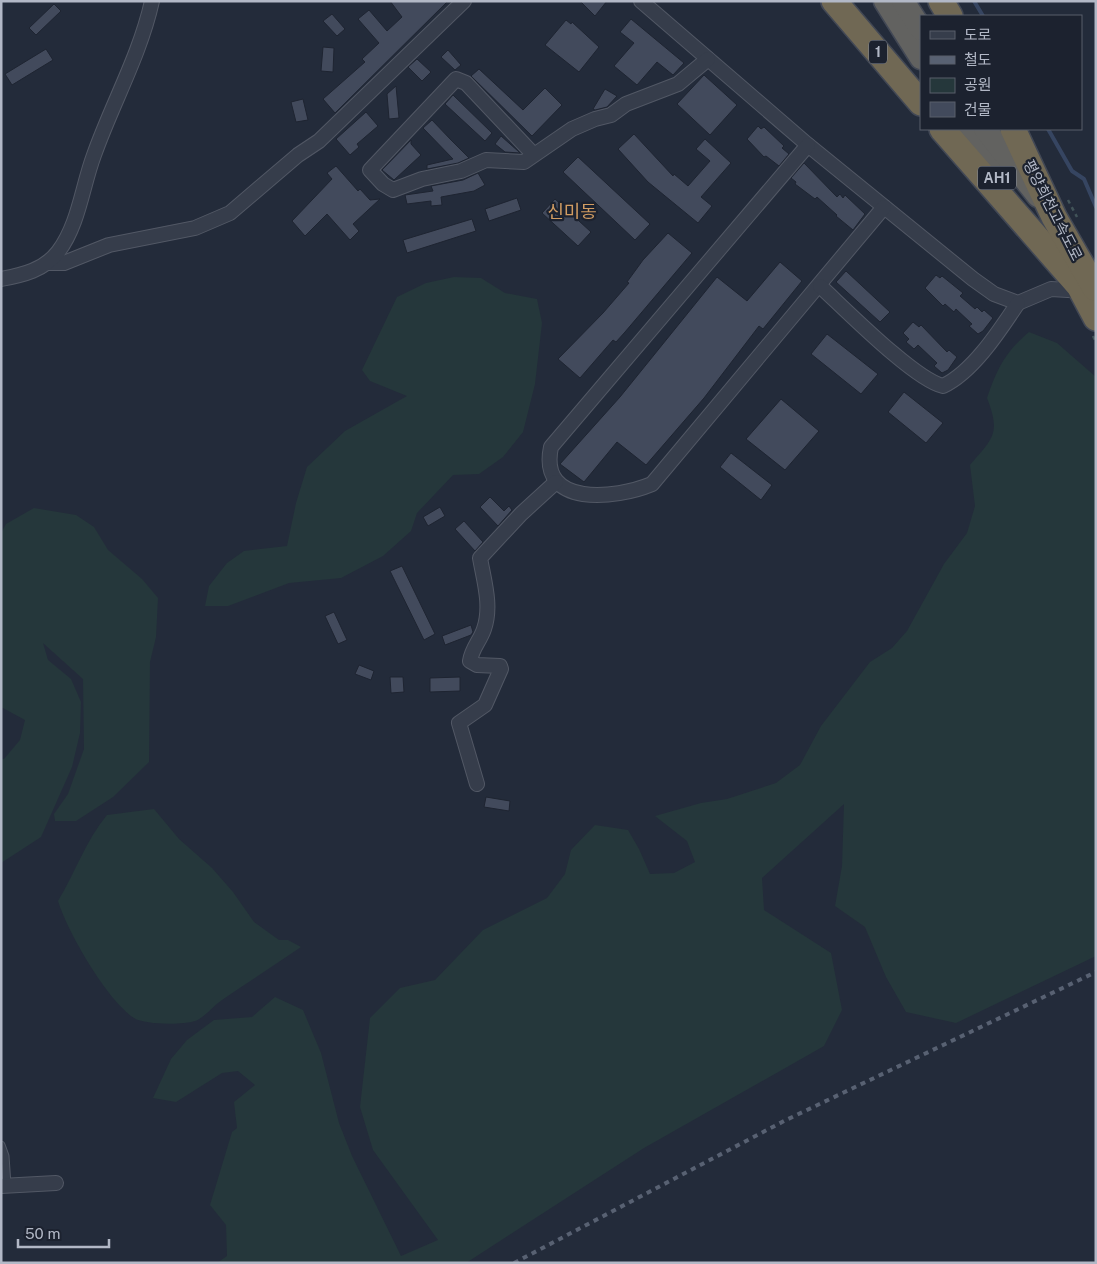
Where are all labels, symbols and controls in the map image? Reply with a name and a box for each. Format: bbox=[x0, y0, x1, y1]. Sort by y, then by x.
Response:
legend bbox=[920, 15, 1082, 130]
text: 도로 bbox=[964, 26, 992, 43]
road number: 1 bbox=[869, 41, 887, 64]
text: 철도 bbox=[964, 51, 992, 68]
text: 공원 bbox=[964, 76, 992, 93]
text: 건물 bbox=[964, 101, 992, 118]
street label: 평양희천고속도로 bbox=[1020, 157, 1086, 263]
road number: AH1 bbox=[978, 167, 1016, 190]
district label: 신미동 bbox=[547, 201, 597, 222]
scale bar bbox=[18, 1216, 109, 1248]
text: 50 m bbox=[25, 1225, 60, 1242]

